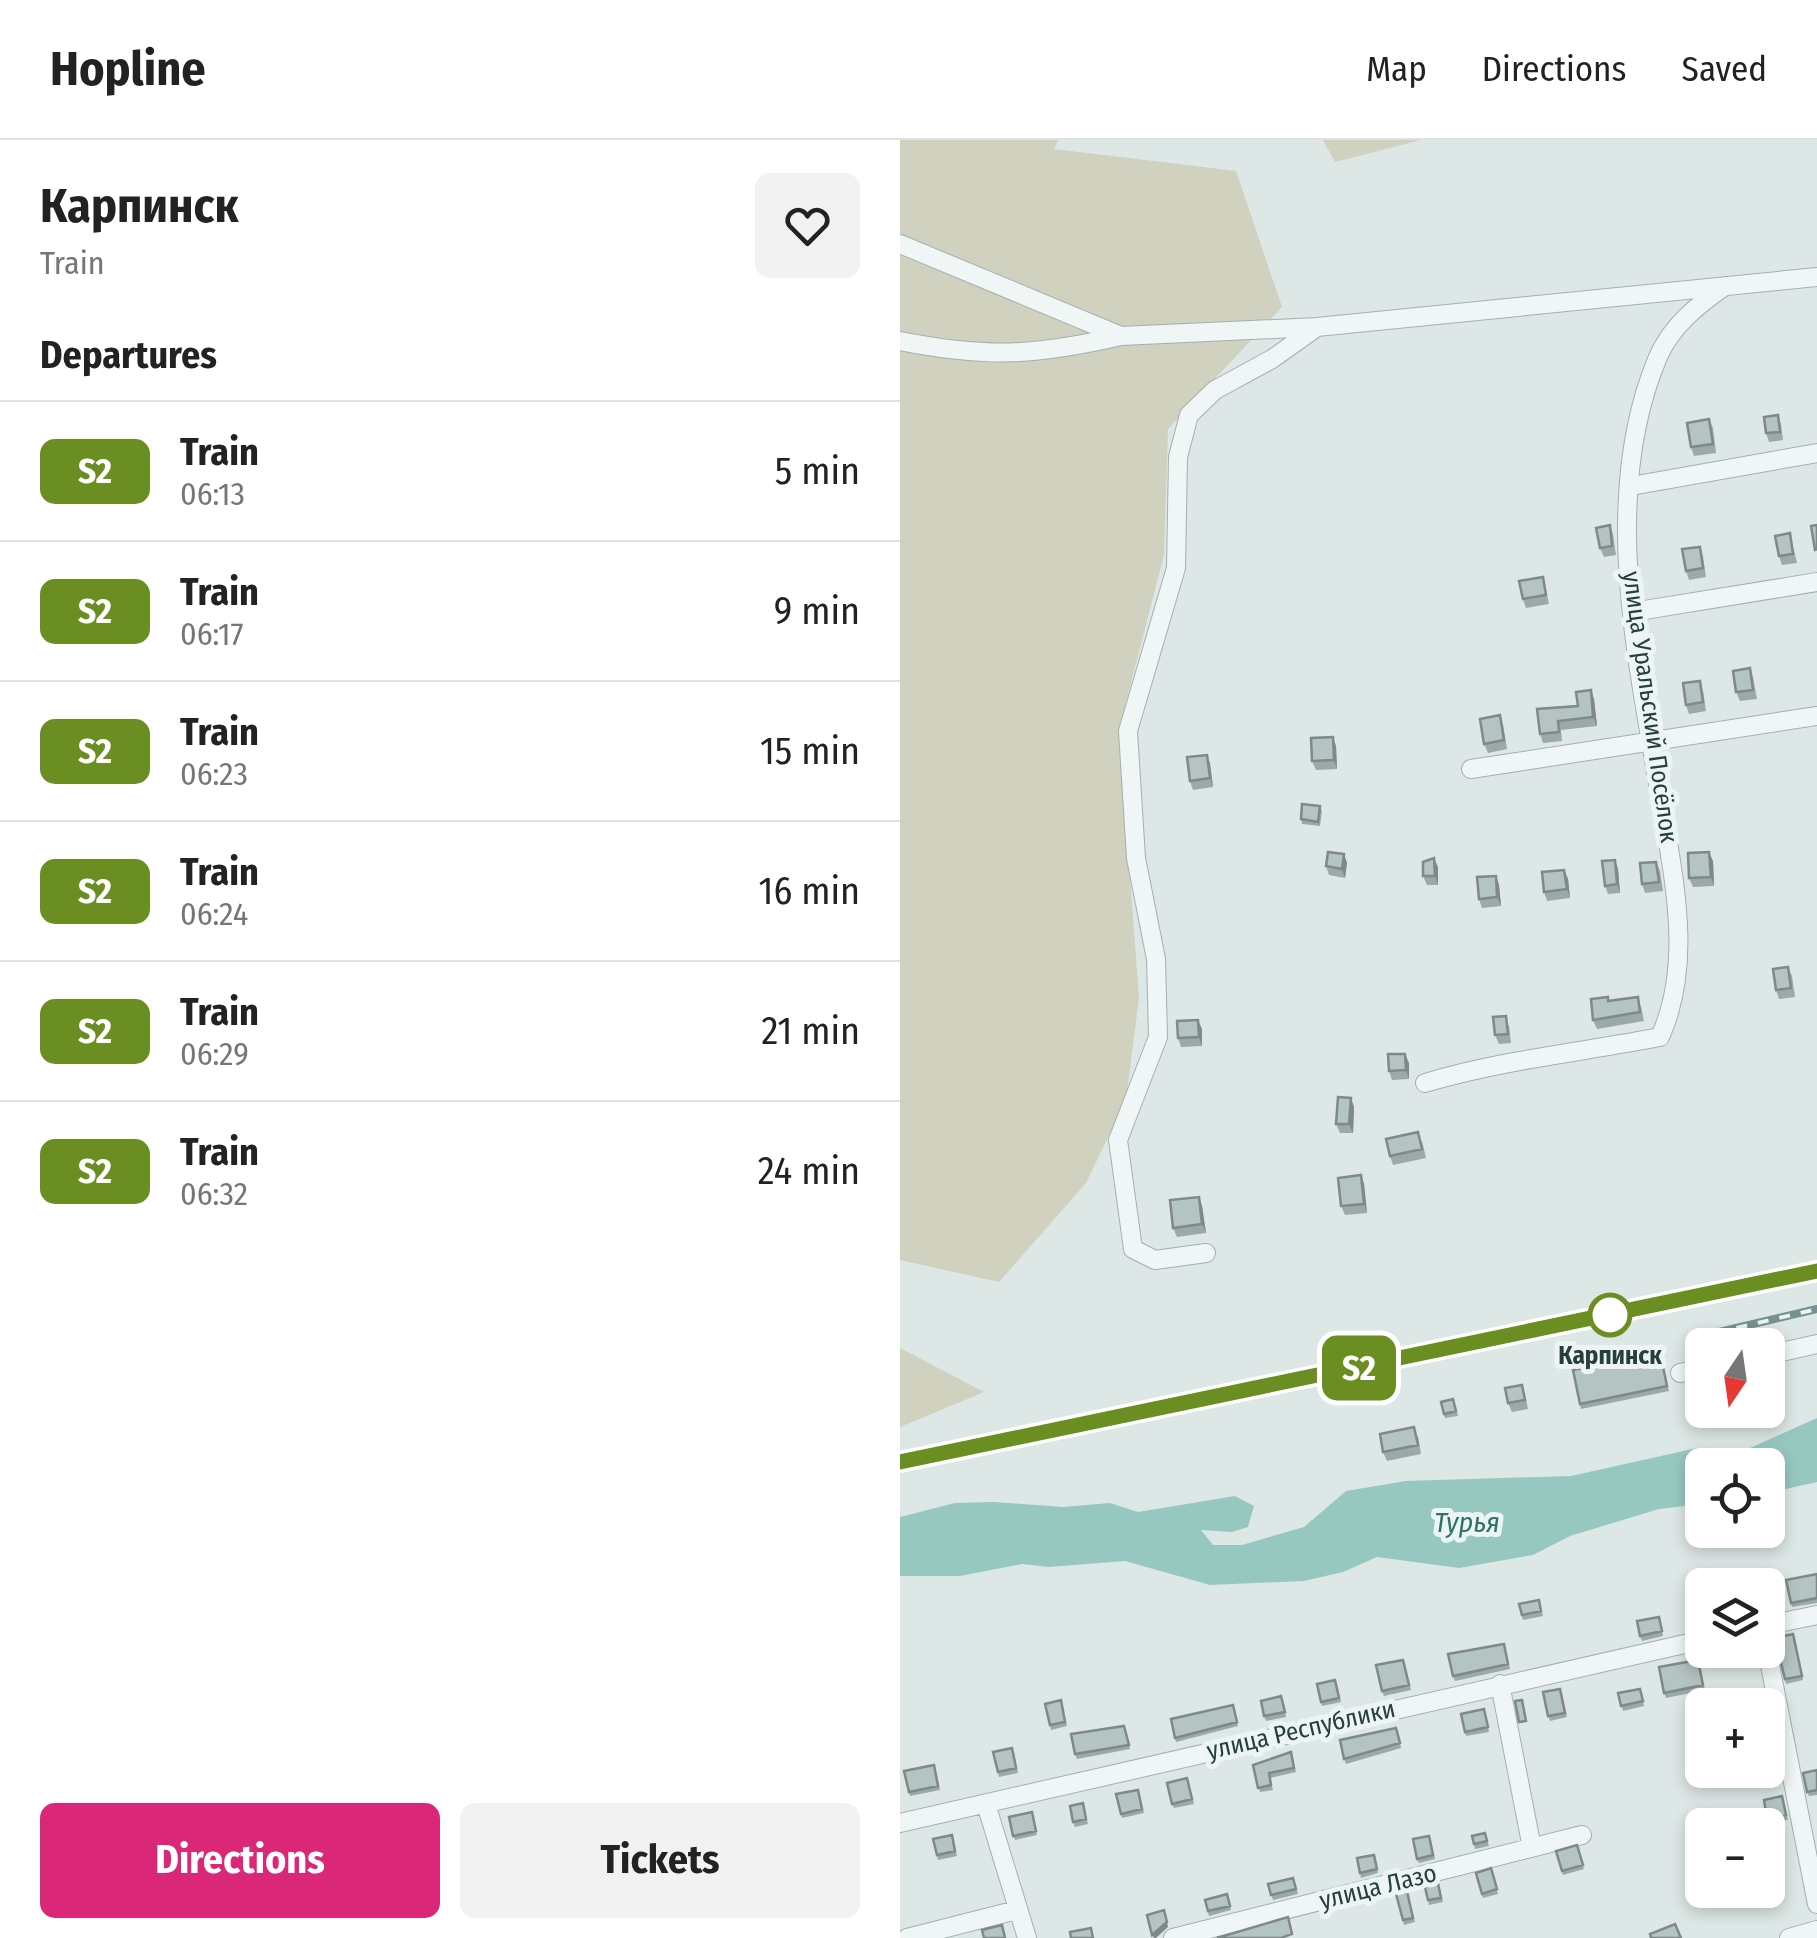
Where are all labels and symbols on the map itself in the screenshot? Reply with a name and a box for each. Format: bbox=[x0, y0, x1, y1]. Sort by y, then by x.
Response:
street label: улица Уральский Посёлок bbox=[1616, 569, 1684, 845]
marker: Карпинск bbox=[1589, 1294, 1631, 1336]
north arrow bbox=[1685, 1328, 1785, 1428]
line badge: S2 bbox=[1314, 1336, 1404, 1400]
place label: Карпинск bbox=[1558, 1341, 1662, 1371]
water label: Турья bbox=[1434, 1506, 1500, 1539]
street label: улица Республики bbox=[1204, 1694, 1398, 1766]
street label: улица Лазо bbox=[1316, 1858, 1440, 1916]

